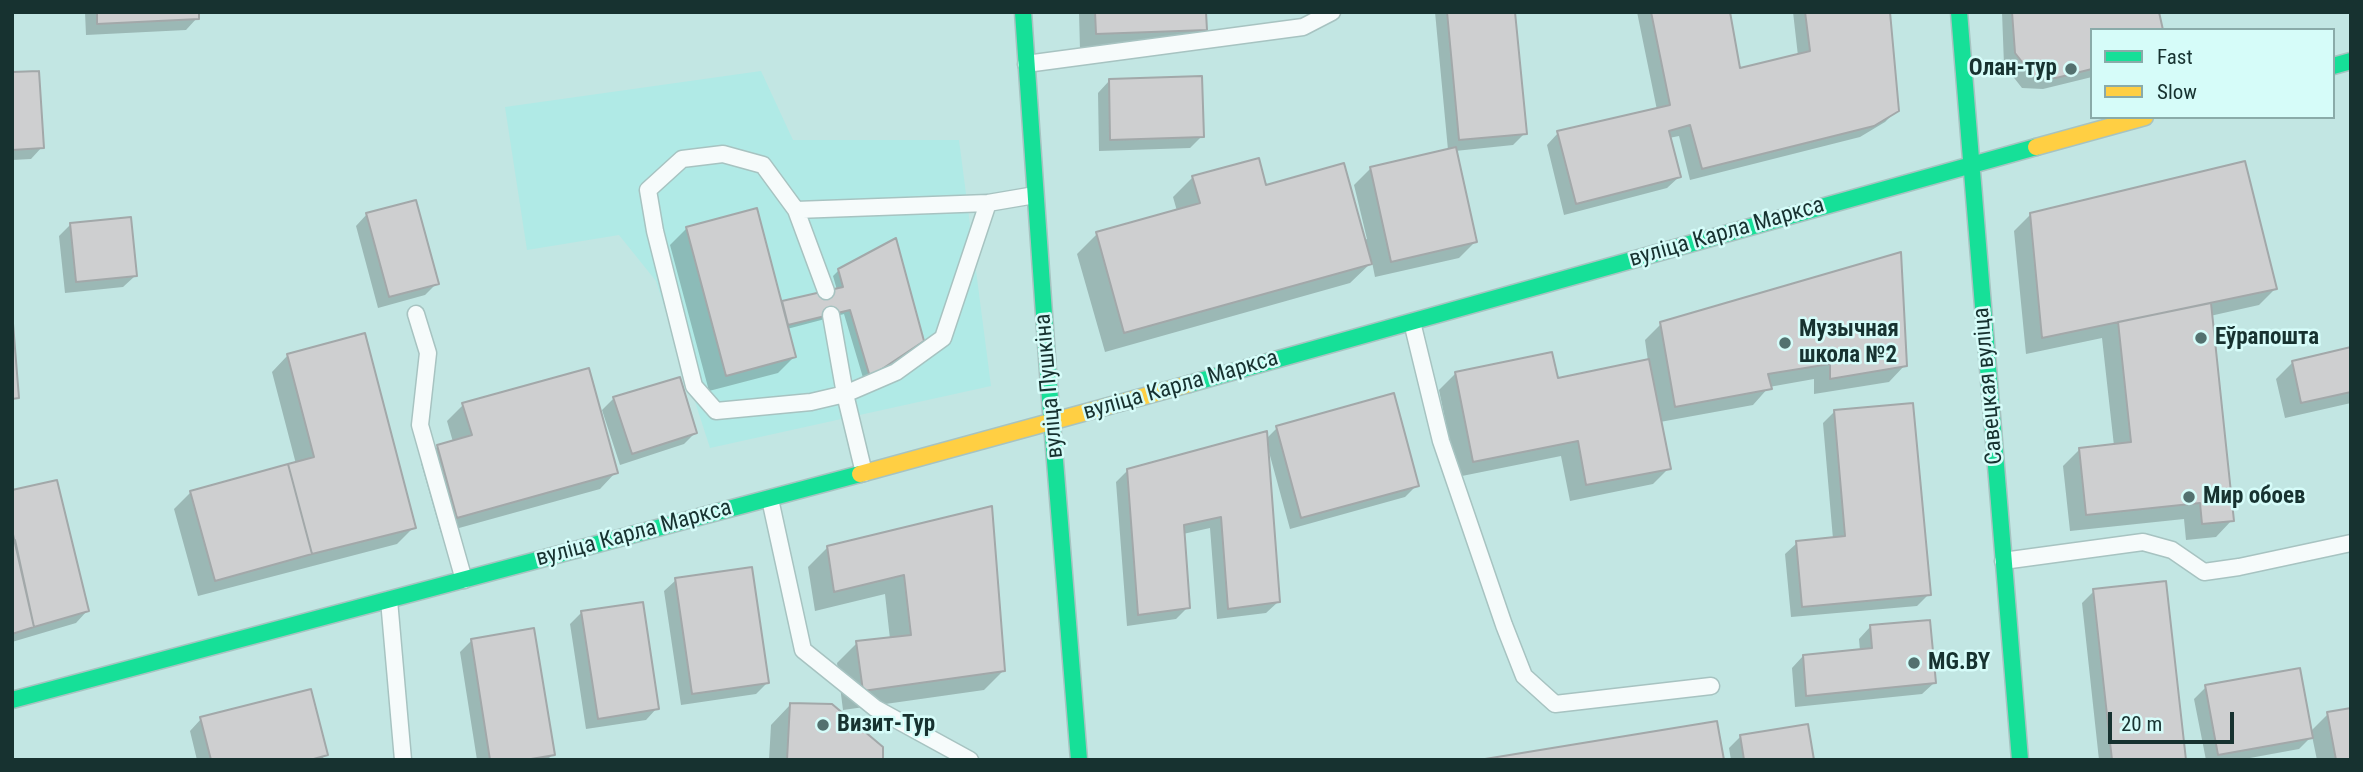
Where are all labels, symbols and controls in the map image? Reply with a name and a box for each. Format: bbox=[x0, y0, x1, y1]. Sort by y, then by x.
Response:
legend bbox=[2090, 28, 2335, 119]
text: Fast bbox=[2157, 45, 2193, 69]
place label: Олан-тур bbox=[1969, 55, 2057, 83]
marker: Олан-тур bbox=[2063, 61, 2079, 77]
text: Slow bbox=[2157, 80, 2197, 104]
street label: вуліца Карла Маркса bbox=[1626, 192, 1828, 274]
street label: Савецкая вуліца bbox=[1968, 306, 2010, 466]
street label: вуліца Пушкіна bbox=[1030, 313, 1070, 459]
place label: Музычная школа №2 bbox=[1799, 316, 1899, 370]
place label: Еўрапошта bbox=[2215, 324, 2319, 352]
marker: Еўрапошта bbox=[2193, 330, 2209, 346]
marker: Музычная школа №2 bbox=[1777, 335, 1793, 351]
street label: вуліца Карла Маркса bbox=[1080, 345, 1282, 427]
place label: Мир обоев bbox=[2203, 483, 2306, 511]
marker: Мир обоев bbox=[2181, 489, 2197, 505]
street label: вуліца Карла Маркса bbox=[533, 495, 735, 573]
place label: MG.BY bbox=[1928, 649, 1990, 677]
marker: MG.BY bbox=[1906, 655, 1922, 671]
scale bar bbox=[2111, 698, 2237, 742]
place label: Визит-Тур bbox=[837, 711, 935, 739]
text: 20 m bbox=[2121, 712, 2162, 736]
marker: Визит-Тур bbox=[815, 717, 831, 733]

